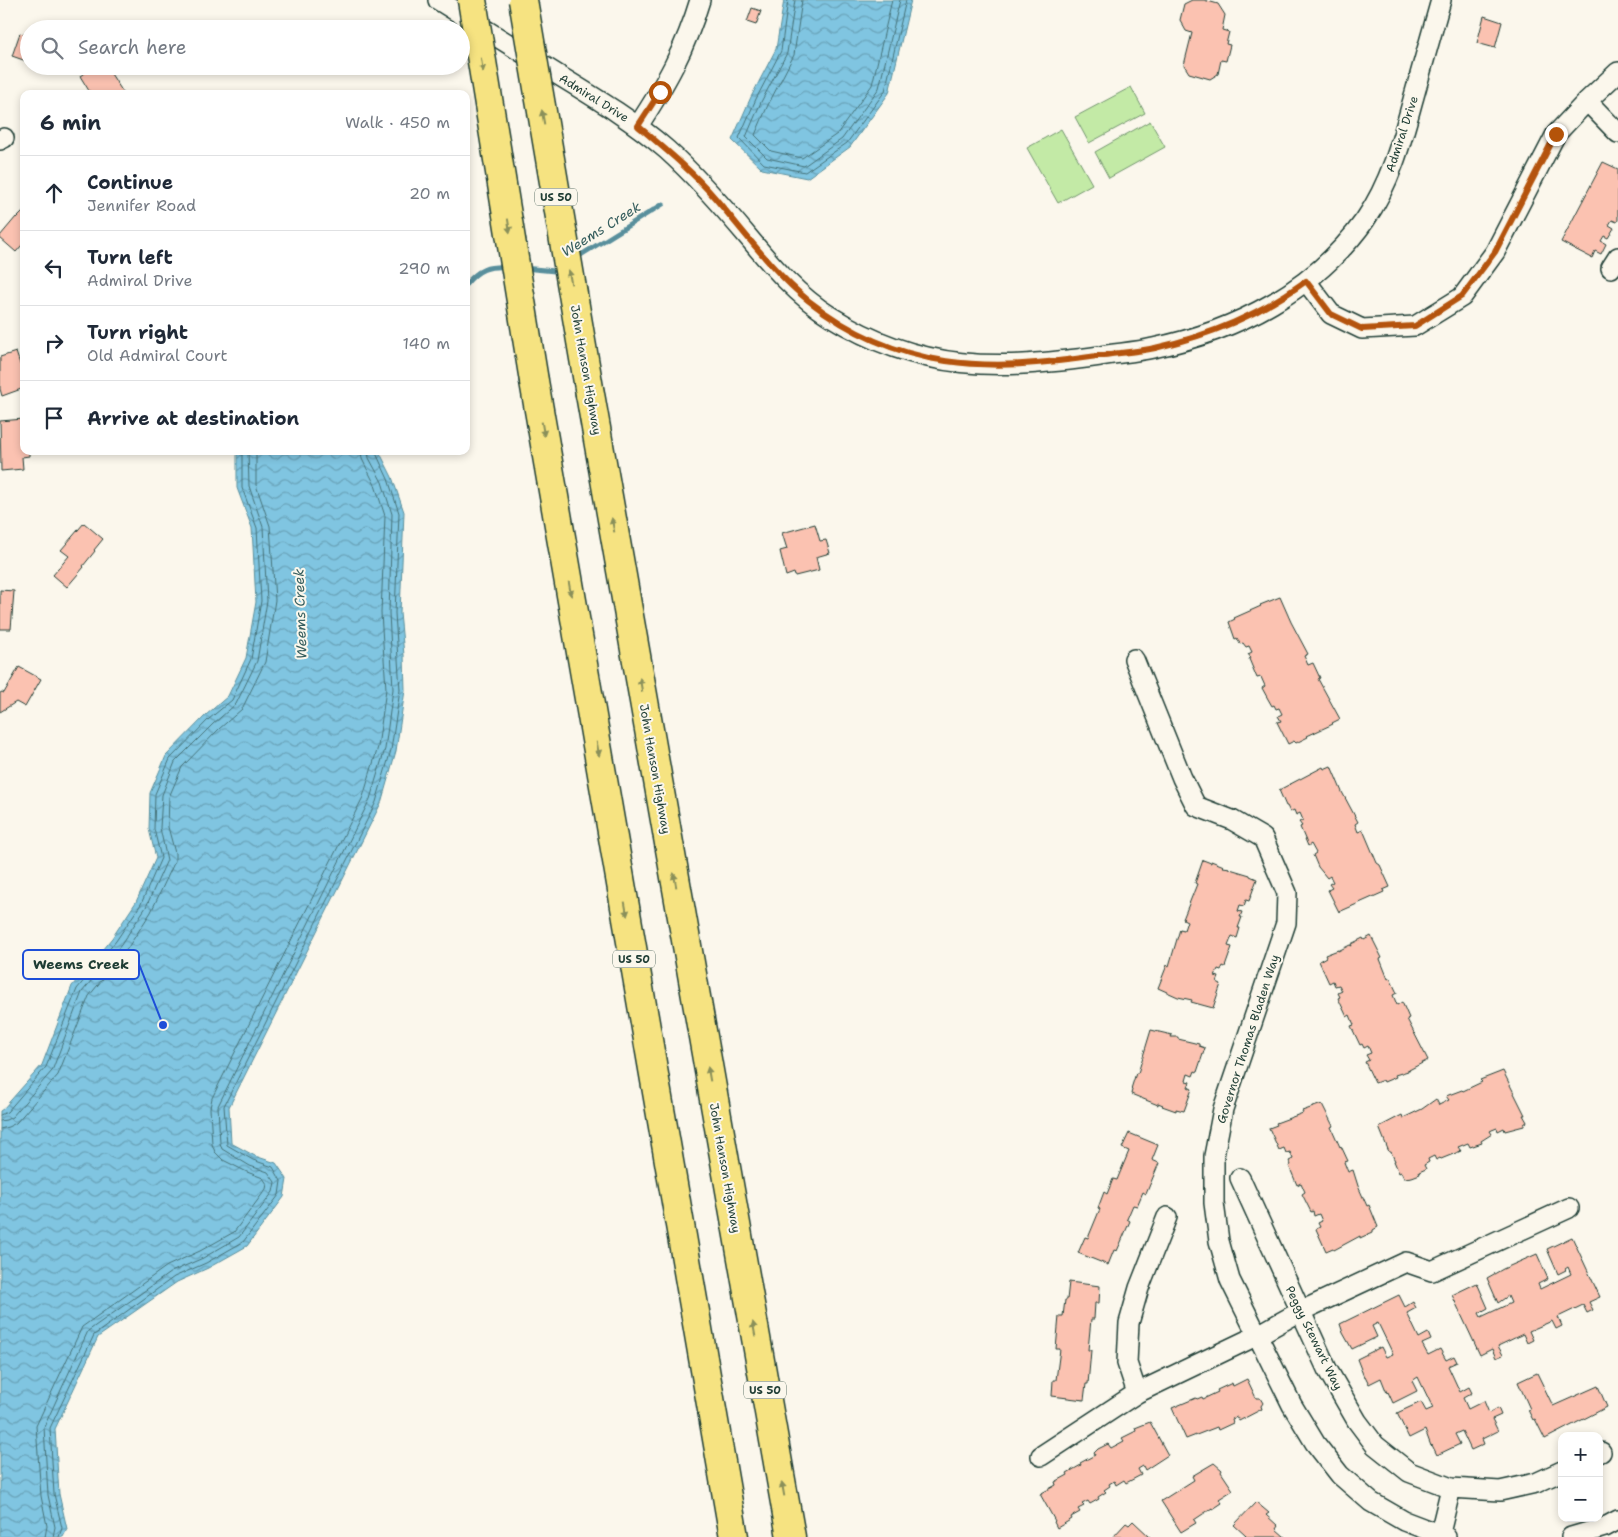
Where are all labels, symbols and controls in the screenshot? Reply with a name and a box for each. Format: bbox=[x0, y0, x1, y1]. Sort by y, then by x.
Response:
search box bbox=[20, 20, 470, 75]
icon: search bbox=[38, 34, 66, 62]
text: Search here bbox=[78, 35, 187, 60]
one-way arrow bbox=[479, 58, 487, 74]
street label: Admiral Drive bbox=[556, 70, 632, 126]
route start bbox=[649, 81, 672, 104]
street label: Admiral Drive bbox=[1382, 94, 1422, 174]
text: 6 min bbox=[40, 109, 101, 137]
one-way arrow bbox=[538, 109, 546, 125]
text: Walk · 450 m bbox=[345, 112, 450, 133]
route end bbox=[1545, 123, 1568, 146]
text: Continue bbox=[87, 170, 173, 195]
icon: ahead bbox=[40, 179, 68, 207]
text: 20 m bbox=[409, 183, 450, 204]
road number: US 50 bbox=[535, 188, 577, 206]
text: Jennifer Road bbox=[87, 195, 196, 216]
water label: Weems Creek bbox=[558, 197, 644, 261]
one-way arrow bbox=[505, 218, 513, 234]
text: Turn left bbox=[87, 245, 173, 270]
icon: left bbox=[40, 254, 68, 282]
text: 290 m bbox=[398, 258, 450, 279]
one-way arrow bbox=[565, 269, 573, 285]
text: Admiral Drive bbox=[87, 270, 193, 291]
street label: John Hanson Highway bbox=[567, 304, 605, 436]
text: Turn right bbox=[87, 320, 188, 345]
icon: right bbox=[40, 329, 68, 357]
text: 140 m bbox=[403, 333, 450, 354]
text: Old Admiral Court bbox=[87, 345, 228, 366]
icon: arrive bbox=[40, 404, 68, 432]
text: Arrive at destination bbox=[87, 406, 299, 431]
one-way arrow bbox=[539, 421, 547, 437]
one-way arrow bbox=[608, 517, 616, 533]
water label: Weems Creek bbox=[289, 568, 311, 660]
one-way arrow bbox=[567, 581, 575, 597]
one-way arrow bbox=[636, 677, 644, 693]
street label: John Hanson Highway bbox=[636, 703, 674, 835]
one-way arrow bbox=[594, 742, 602, 758]
one-way arrow bbox=[670, 872, 678, 888]
one-way arrow bbox=[622, 902, 630, 918]
callout: Weems Creek bbox=[23, 950, 139, 979]
road number: US 50 bbox=[613, 951, 655, 968]
street label: Governor Thomas Bladen Way bbox=[1213, 952, 1283, 1126]
text: Weems Creek bbox=[33, 955, 129, 973]
one-way arrow bbox=[705, 1066, 713, 1082]
street label: John Hanson Highway bbox=[706, 1102, 744, 1234]
street label: Peggy Stewart Way bbox=[1282, 1283, 1346, 1393]
one-way arrow bbox=[750, 1321, 758, 1337]
road number: US 50 bbox=[744, 1382, 786, 1398]
map controls bbox=[1558, 1432, 1603, 1522]
button: + bbox=[1558, 1432, 1603, 1477]
button: − bbox=[1558, 1477, 1603, 1522]
one-way arrow bbox=[778, 1481, 786, 1497]

